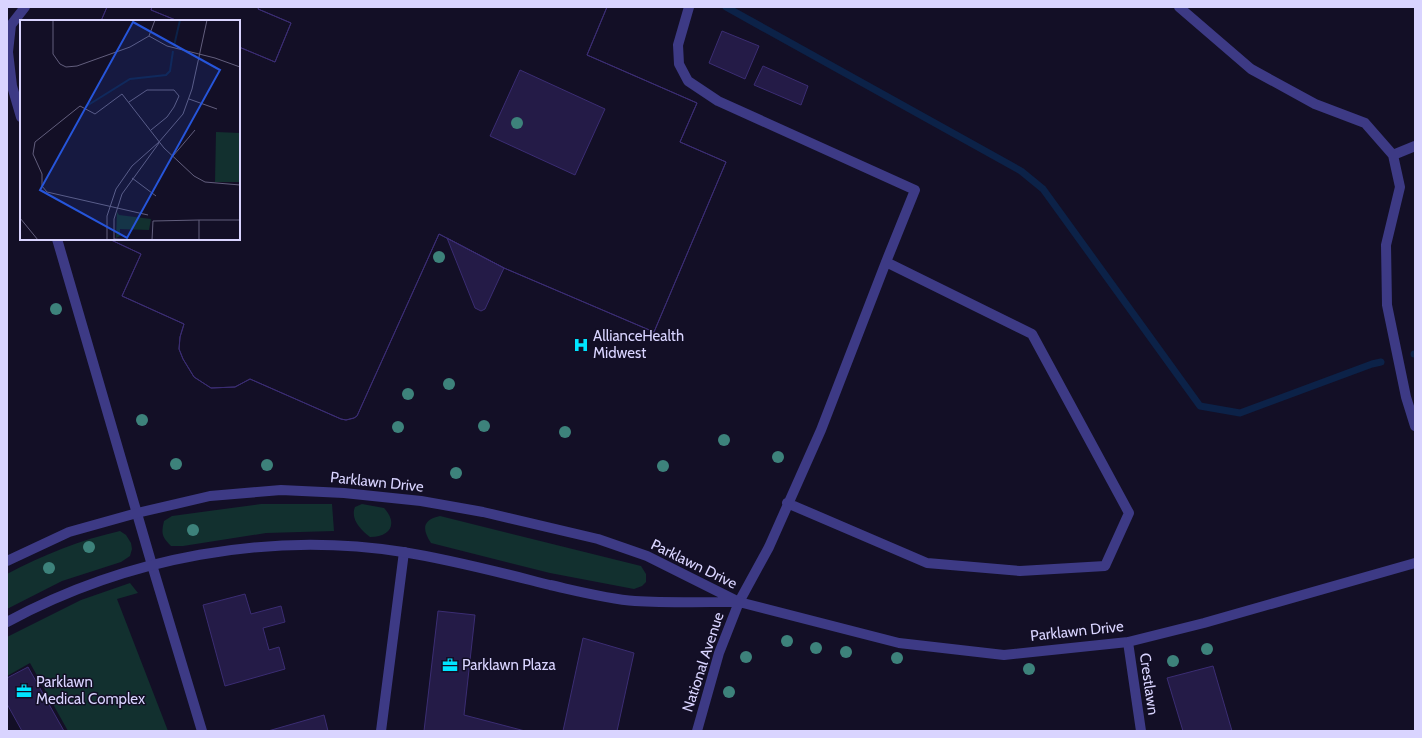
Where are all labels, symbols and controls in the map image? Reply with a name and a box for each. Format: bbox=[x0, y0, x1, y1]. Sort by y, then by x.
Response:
inset map bbox=[20, 20, 240, 240]
place label: AllianceHealth Midwest bbox=[593, 327, 684, 362]
hospital icon: AllianceHealth Midwest bbox=[572, 336, 590, 354]
street label: Parklawn Drive bbox=[329, 468, 425, 496]
street label: Parklawn Drive bbox=[648, 535, 740, 593]
street label: National Avenue bbox=[678, 609, 728, 714]
street label: Parklawn Drive bbox=[1029, 617, 1125, 645]
street label: Crestlawn bbox=[1136, 652, 1162, 716]
office icon: Parklawn Plaza bbox=[441, 656, 459, 674]
place label: Parklawn Plaza bbox=[462, 656, 557, 674]
place label: Parklawn Medical Complex bbox=[36, 673, 145, 708]
office icon: Parklawn Medical Complex bbox=[15, 682, 33, 700]

